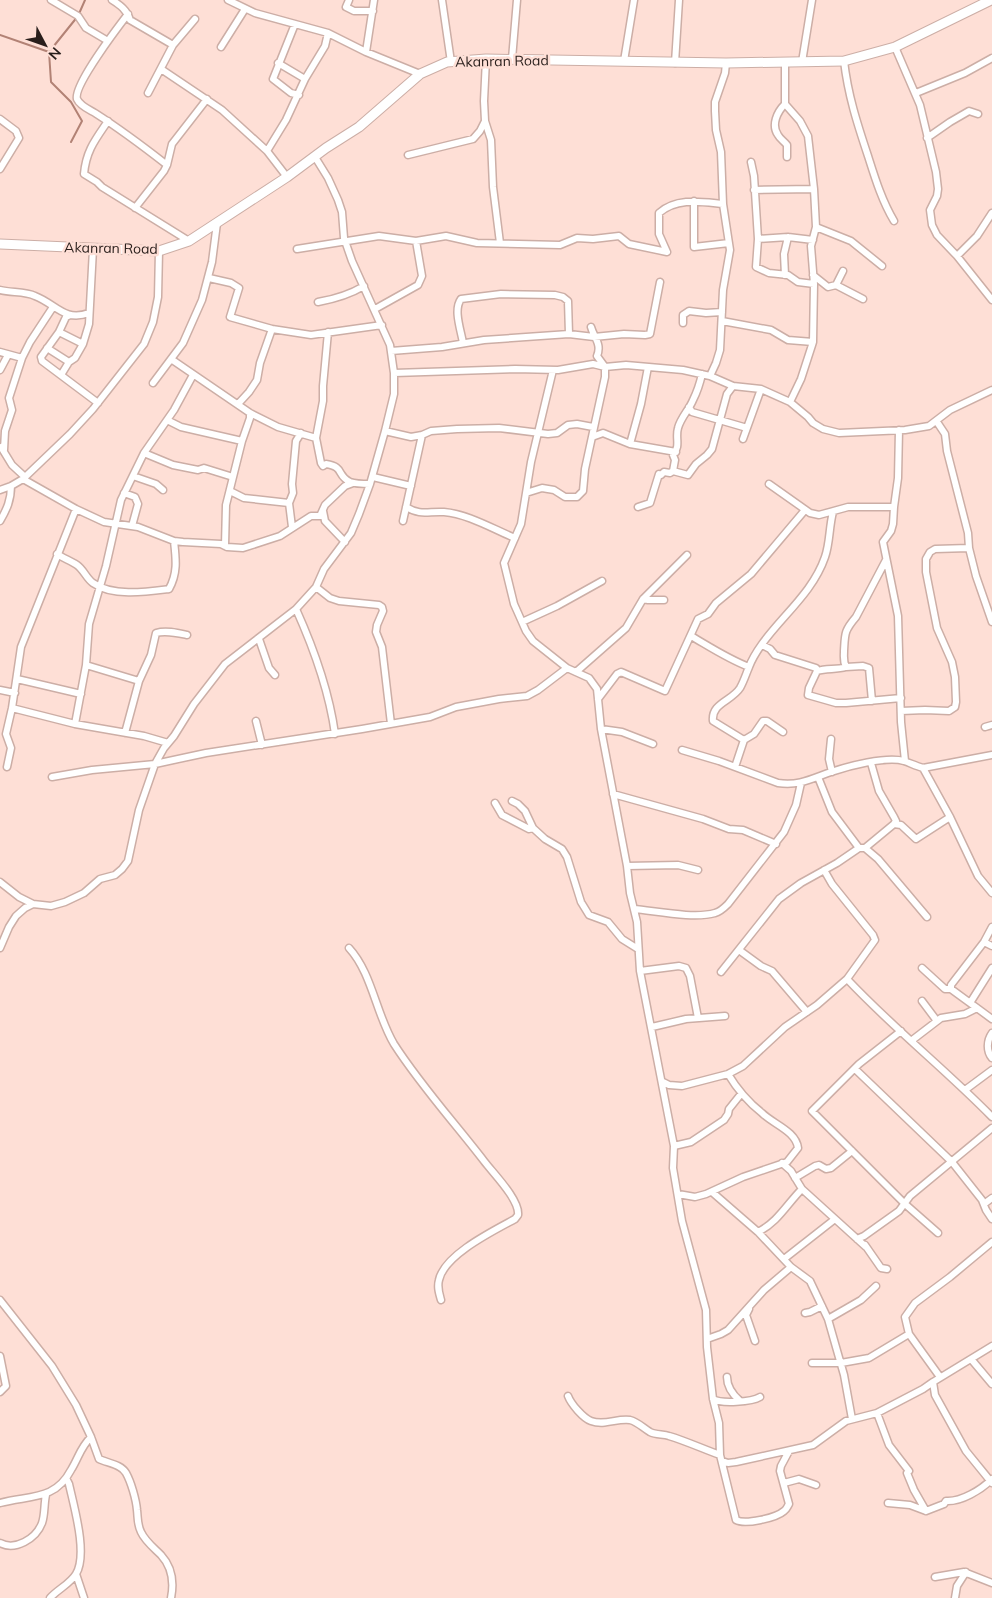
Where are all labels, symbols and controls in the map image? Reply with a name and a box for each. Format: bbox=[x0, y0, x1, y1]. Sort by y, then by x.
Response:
north arrow bbox=[20, 20, 70, 70]
text: N bbox=[45, 44, 65, 63]
street label: Akanran Road bbox=[455, 51, 549, 71]
street label: Akanran Road bbox=[64, 238, 158, 258]

